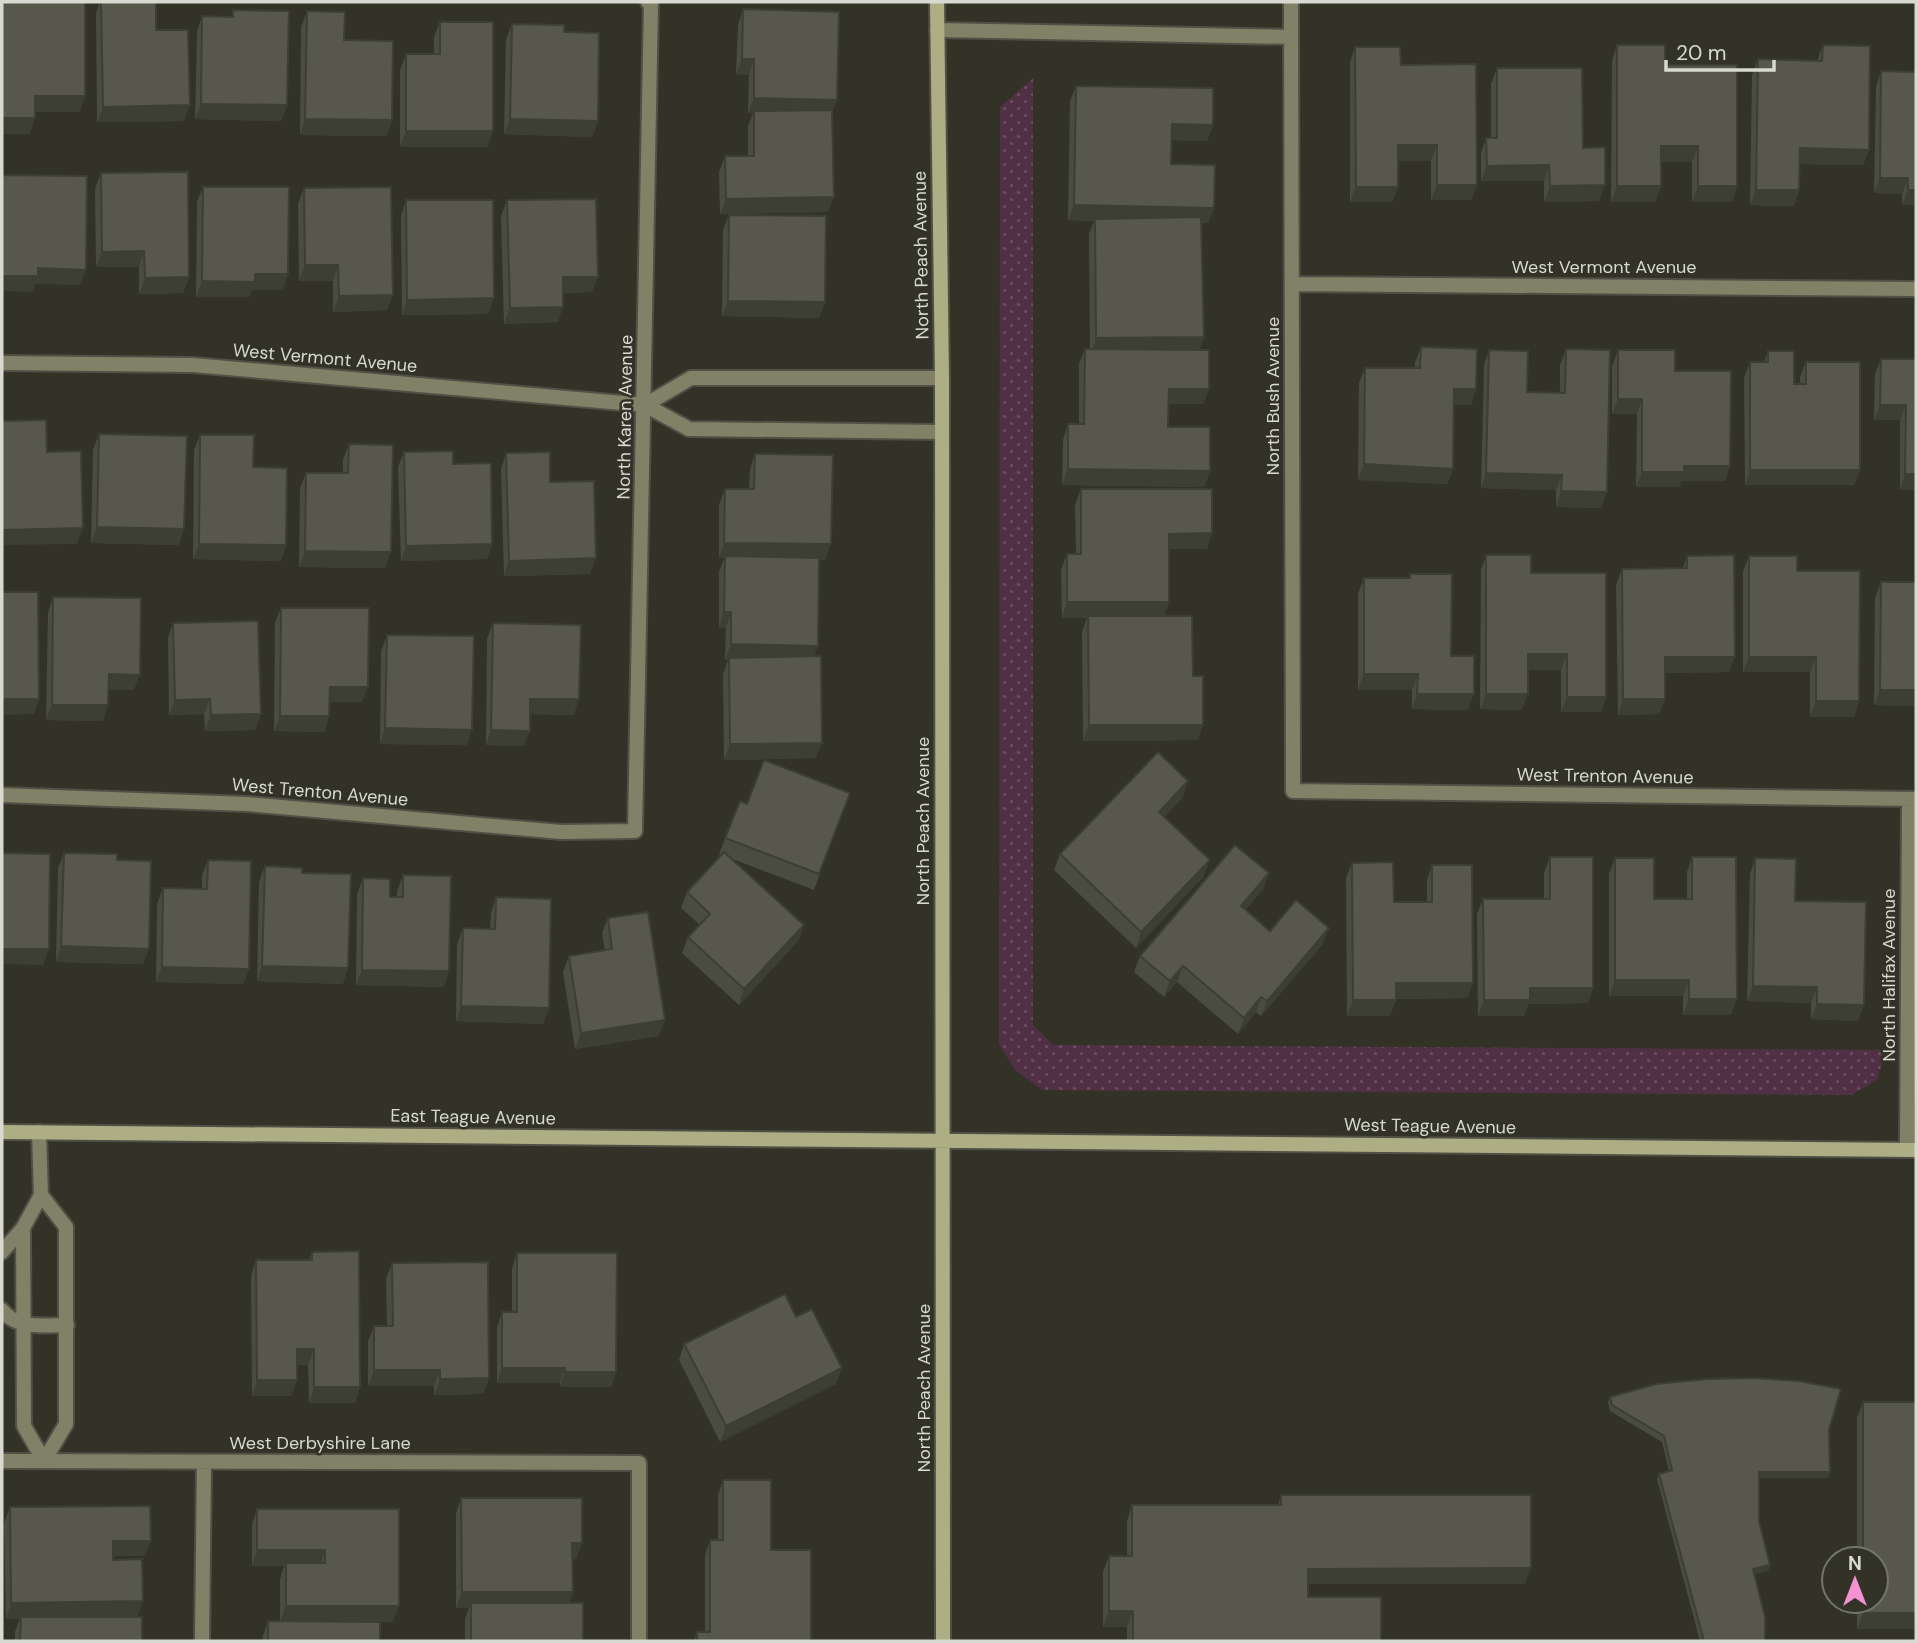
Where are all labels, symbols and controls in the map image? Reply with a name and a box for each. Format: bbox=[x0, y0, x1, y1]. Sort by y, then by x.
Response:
scale bar bbox=[1666, 28, 1774, 72]
text: 20 m bbox=[1676, 39, 1727, 67]
street label: North Peach Avenue bbox=[908, 171, 934, 339]
street label: West Vermont Avenue bbox=[1511, 255, 1697, 279]
street label: North Bush Avenue bbox=[1261, 317, 1285, 475]
street label: North Karen Avenue bbox=[612, 334, 638, 500]
street label: West Vermont Avenue bbox=[232, 338, 418, 378]
street label: North Peach Avenue bbox=[911, 737, 935, 905]
street label: West Trenton Avenue bbox=[1516, 762, 1694, 790]
street label: West Trenton Avenue bbox=[231, 772, 409, 812]
street label: North Halifax Avenue bbox=[1877, 889, 1901, 1061]
street label: East Teague Avenue bbox=[390, 1104, 556, 1130]
street label: West Teague Avenue bbox=[1344, 1112, 1516, 1140]
street label: North Peach Avenue bbox=[912, 1304, 936, 1472]
street label: West Derbyshire Lane bbox=[229, 1431, 411, 1455]
north arrow bbox=[1820, 1545, 1890, 1615]
text: N bbox=[1848, 1551, 1862, 1576]

